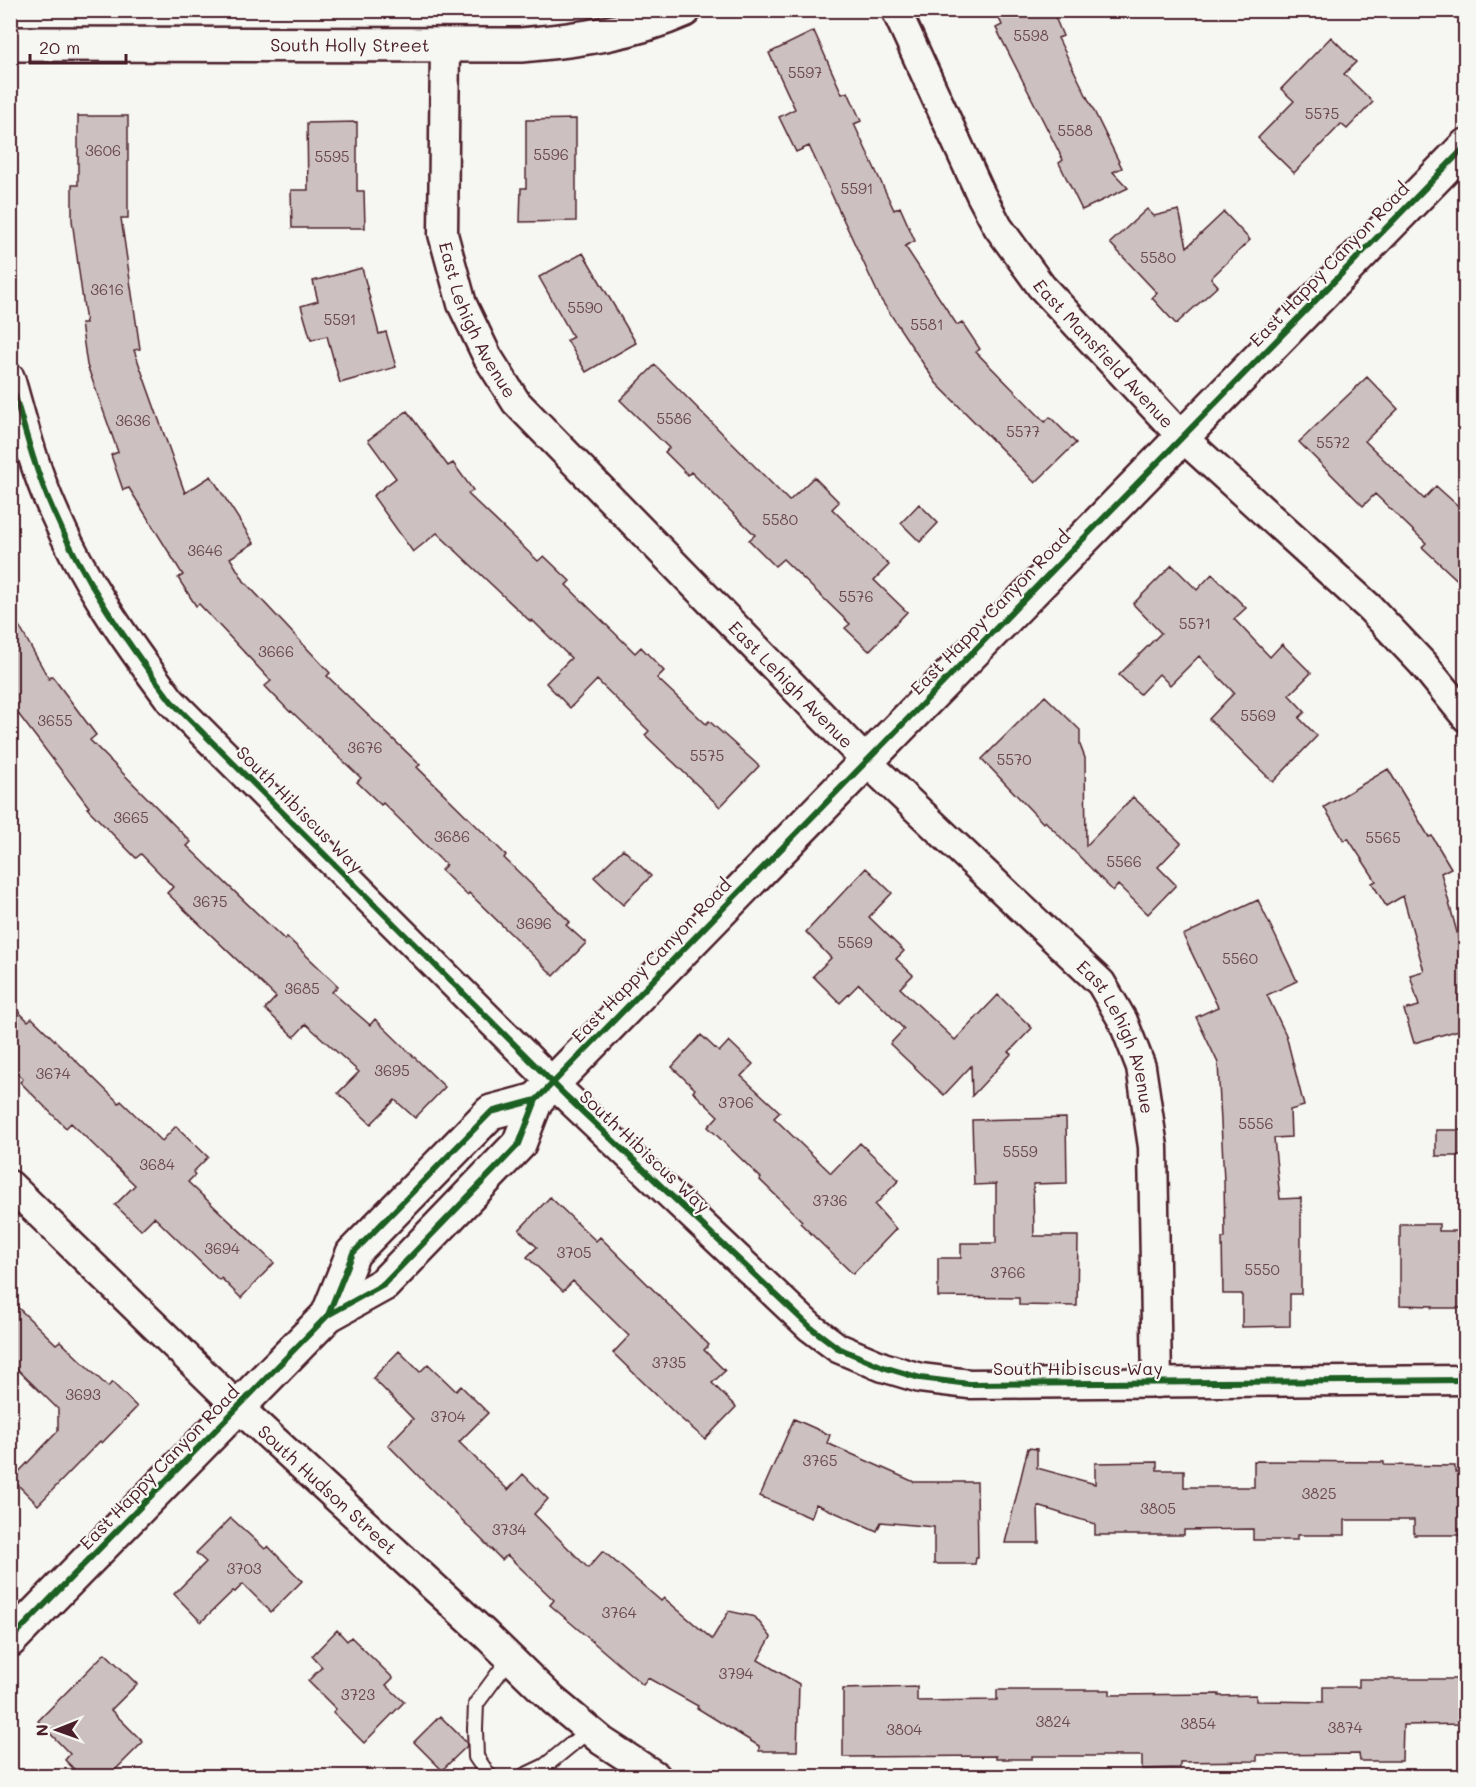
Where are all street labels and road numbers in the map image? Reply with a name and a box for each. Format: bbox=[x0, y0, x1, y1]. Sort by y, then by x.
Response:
street label: South Holly Street bbox=[270, 33, 430, 57]
street label: East Happy Canyon Road bbox=[1244, 177, 1414, 351]
street label: East Lehigh Avenue bbox=[434, 239, 522, 402]
street label: East Mansfield Avenue bbox=[1028, 274, 1180, 433]
street label: East Happy Canyon Road bbox=[905, 525, 1075, 699]
street label: East Lehigh Avenue bbox=[724, 616, 859, 753]
street label: South Hibiscus Way bbox=[231, 740, 369, 878]
street label: East Happy Canyon Road bbox=[566, 873, 736, 1047]
street label: East Lehigh Avenue bbox=[1072, 955, 1160, 1115]
street label: South Hibiscus Way bbox=[575, 1084, 715, 1218]
street label: South Hibiscus Way bbox=[993, 1356, 1163, 1380]
street label: East Happy Canyon Road bbox=[74, 1380, 244, 1554]
street label: South Hudson Street bbox=[253, 1419, 402, 1560]

